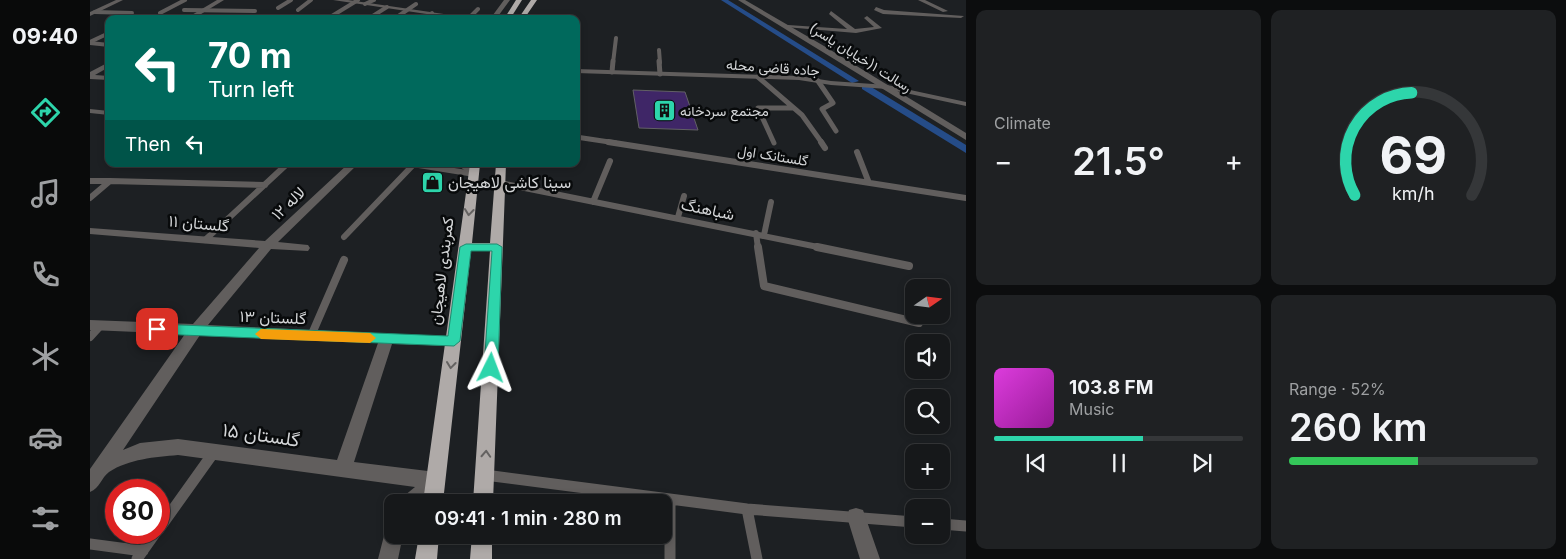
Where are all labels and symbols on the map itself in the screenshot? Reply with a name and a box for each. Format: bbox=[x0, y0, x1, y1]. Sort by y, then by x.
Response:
street label: رسالت ۱(خیابان یاسر) bbox=[806, 19, 915, 96]
street label: جاده قاضی محله bbox=[726, 55, 820, 80]
building icon: مجتمع سردخانه bbox=[652, 98, 676, 122]
place label: مجتمع سردخانه bbox=[680, 102, 769, 122]
street label: گلستانک اول bbox=[736, 141, 809, 171]
shop icon: سینا کاشی لاهیجان bbox=[420, 170, 444, 194]
place label: سینا کاشی لاهیجان bbox=[448, 172, 571, 193]
street label: لاله ۱۲ bbox=[267, 182, 309, 224]
street label: شباهنگ bbox=[680, 194, 736, 224]
one-way arrow bbox=[464, 208, 475, 216]
street label: گلستان ۱۱ bbox=[168, 210, 230, 236]
street label: کمربندی لاهیجان bbox=[424, 216, 459, 326]
north arrow bbox=[905, 279, 950, 324]
street label: گلستان ۱۳ bbox=[239, 306, 307, 328]
pin bbox=[136, 308, 178, 350]
position arrow bbox=[464, 341, 516, 393]
one-way arrow bbox=[446, 361, 457, 369]
street label: گلستان ۱۵ bbox=[221, 418, 301, 452]
one-way arrow bbox=[480, 450, 491, 458]
speed limit sign: 80 bbox=[105, 479, 170, 544]

